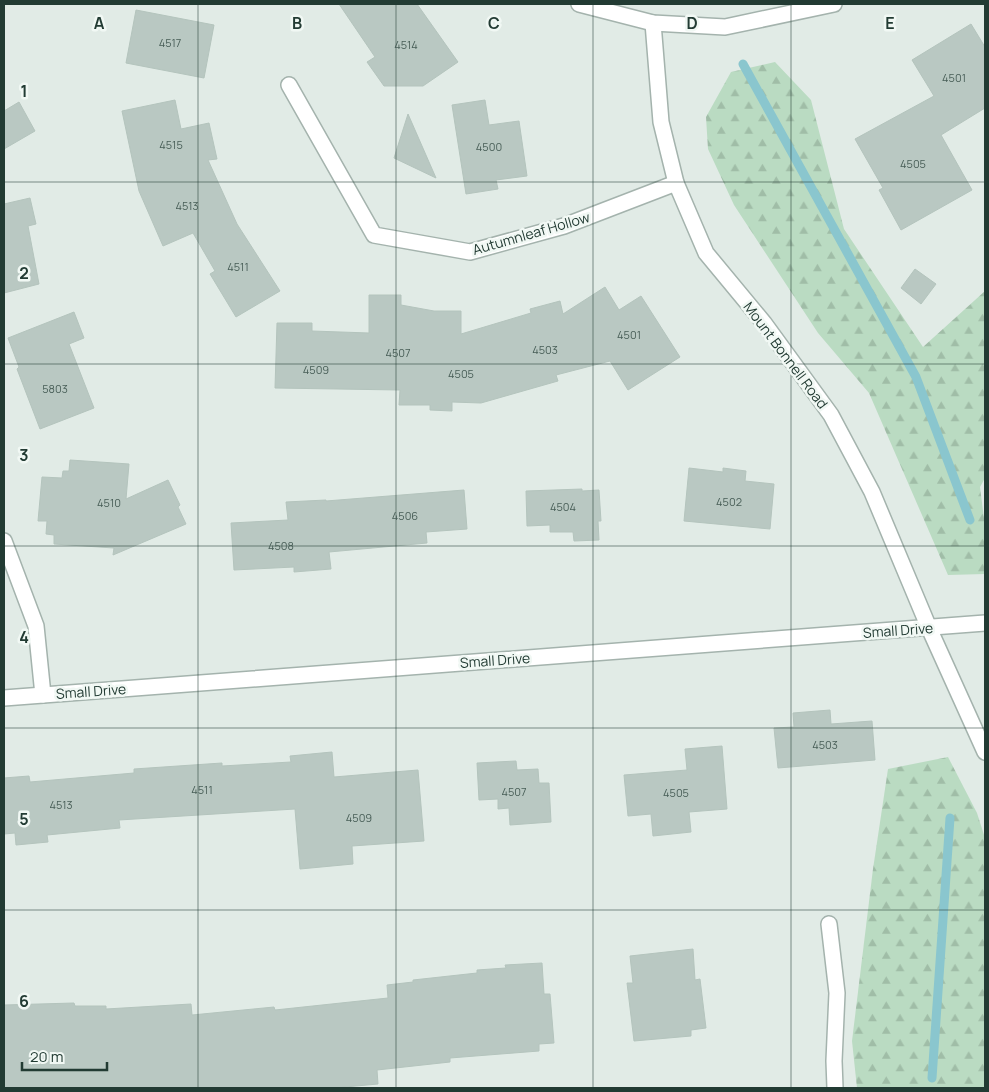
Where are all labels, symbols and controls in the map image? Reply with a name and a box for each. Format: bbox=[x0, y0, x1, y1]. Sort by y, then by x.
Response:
text: A bbox=[94, 12, 105, 34]
text: B bbox=[292, 12, 302, 34]
text: C bbox=[488, 12, 500, 34]
text: D bbox=[686, 12, 698, 34]
text: E bbox=[885, 12, 895, 34]
house number: 4517 bbox=[159, 35, 181, 50]
house number: 4514 bbox=[394, 37, 418, 52]
house number: 4501 bbox=[942, 70, 966, 85]
text: 1 bbox=[20, 80, 28, 102]
house number: 4515 bbox=[159, 137, 183, 152]
house number: 4500 bbox=[476, 139, 502, 154]
house number: 4505 bbox=[900, 156, 926, 171]
house number: 4513 bbox=[175, 198, 199, 213]
street label: Autumnleaf Hollow bbox=[470, 207, 592, 259]
house number: 4511 bbox=[227, 259, 249, 274]
text: 2 bbox=[19, 262, 29, 284]
street label: Mount Bonnell Road bbox=[740, 298, 832, 412]
house number: 4501 bbox=[617, 327, 641, 342]
house number: 4503 bbox=[532, 342, 558, 357]
house number: 4507 bbox=[385, 345, 411, 360]
house number: 4509 bbox=[303, 362, 329, 377]
house number: 4505 bbox=[448, 366, 474, 381]
house number: 5803 bbox=[42, 381, 68, 396]
text: 3 bbox=[19, 444, 29, 466]
house number: 4502 bbox=[716, 494, 742, 509]
house number: 4510 bbox=[97, 495, 121, 510]
house number: 4504 bbox=[550, 499, 576, 514]
house number: 4506 bbox=[392, 508, 418, 523]
house number: 4508 bbox=[268, 538, 294, 553]
street label: Small Drive bbox=[862, 618, 934, 642]
text: 4 bbox=[19, 626, 29, 648]
street label: Small Drive bbox=[459, 648, 531, 672]
street label: Small Drive bbox=[55, 679, 127, 703]
house number: 4503 bbox=[812, 737, 838, 752]
house number: 4511 bbox=[191, 782, 213, 797]
house number: 4507 bbox=[501, 784, 527, 799]
house number: 4505 bbox=[663, 785, 689, 800]
house number: 4513 bbox=[49, 797, 73, 812]
text: 5 bbox=[19, 808, 29, 830]
house number: 4509 bbox=[346, 810, 372, 825]
text: 6 bbox=[19, 990, 29, 1012]
scale bar bbox=[22, 1040, 108, 1072]
text: 20 m bbox=[30, 1046, 63, 1067]

